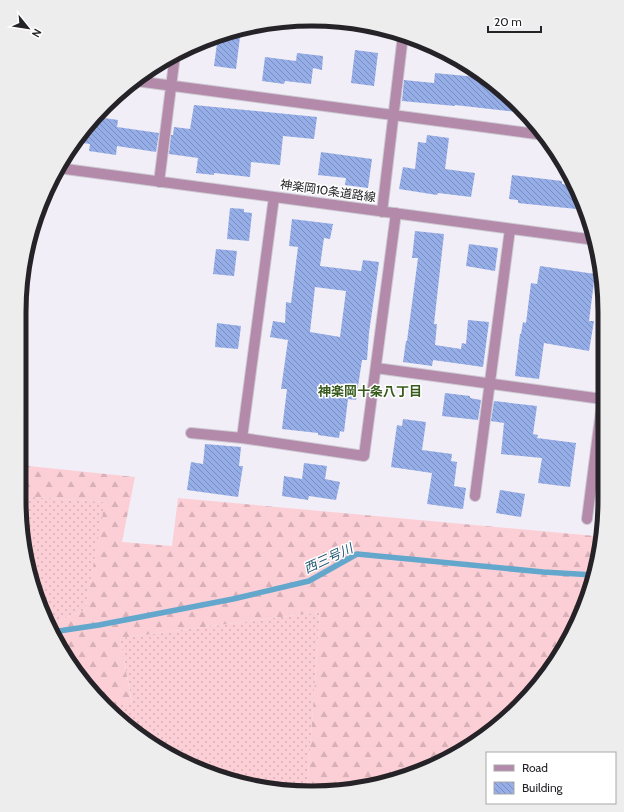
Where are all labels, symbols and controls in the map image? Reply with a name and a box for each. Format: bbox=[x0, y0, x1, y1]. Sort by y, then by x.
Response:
north arrow bbox=[8, 8, 48, 48]
scale bar bbox=[488, 8, 541, 34]
text: 20 m bbox=[494, 14, 522, 29]
text: N bbox=[29, 26, 45, 40]
street label: 神楽岡10条道路線 bbox=[279, 176, 377, 205]
district label: 神楽岡十条八丁目 bbox=[318, 383, 422, 399]
water label: 西三号川 bbox=[301, 539, 357, 576]
legend bbox=[486, 752, 616, 804]
text: Road bbox=[522, 760, 548, 775]
text: Building bbox=[522, 780, 564, 795]

